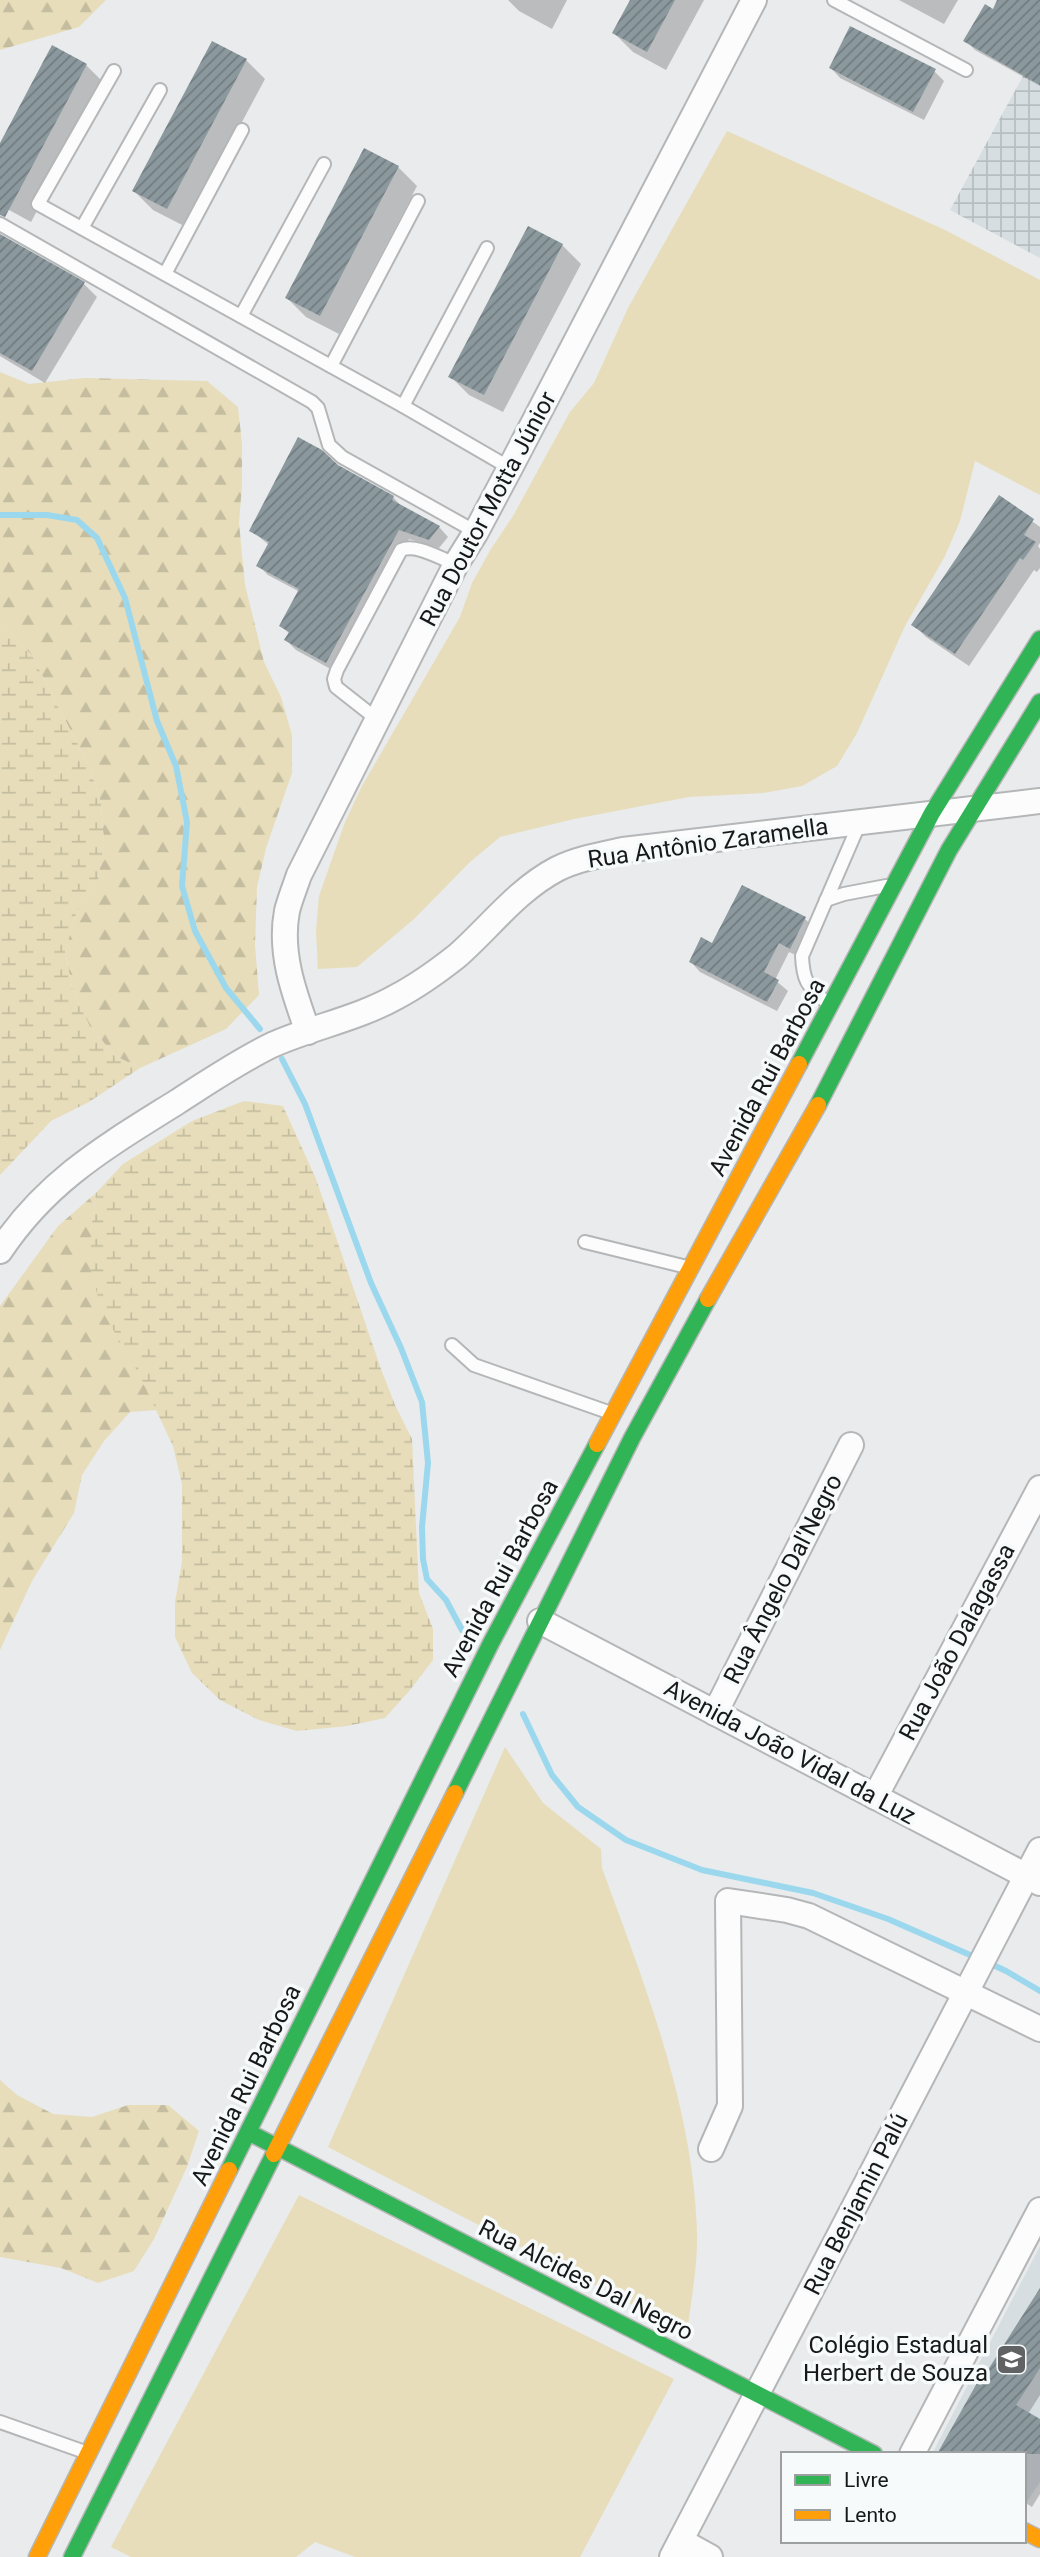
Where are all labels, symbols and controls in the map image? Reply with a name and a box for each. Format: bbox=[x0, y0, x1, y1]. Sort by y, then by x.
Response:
street label: Rua Doutor Motta Júnior bbox=[414, 387, 562, 631]
street label: Rua Antônio Zaramella bbox=[586, 812, 830, 874]
street label: Avenida Rui Barbosa bbox=[703, 974, 831, 1180]
street label: Rua Ângelo Dal'Negro bbox=[718, 1470, 848, 1688]
street label: Avenida Rui Barbosa bbox=[436, 1475, 564, 1681]
street label: Rua João Dalagassa bbox=[893, 1539, 1021, 1745]
street label: Avenida João Vidal da Luz bbox=[660, 1674, 920, 1830]
street label: Avenida Rui Barbosa bbox=[185, 1980, 307, 2190]
street label: Rua Benjamin Palú bbox=[798, 2109, 914, 2299]
street label: Rua Alcides Dal Negro bbox=[474, 2214, 698, 2346]
place label: Colégio Estadual Herbert de Souza bbox=[803, 2331, 988, 2387]
school or university icon: Colégio Estadual Herbert de Souza bbox=[994, 2342, 1028, 2376]
legend bbox=[781, 2452, 1026, 2543]
text: Livre bbox=[844, 2468, 889, 2492]
text: Lento bbox=[844, 2503, 897, 2527]

